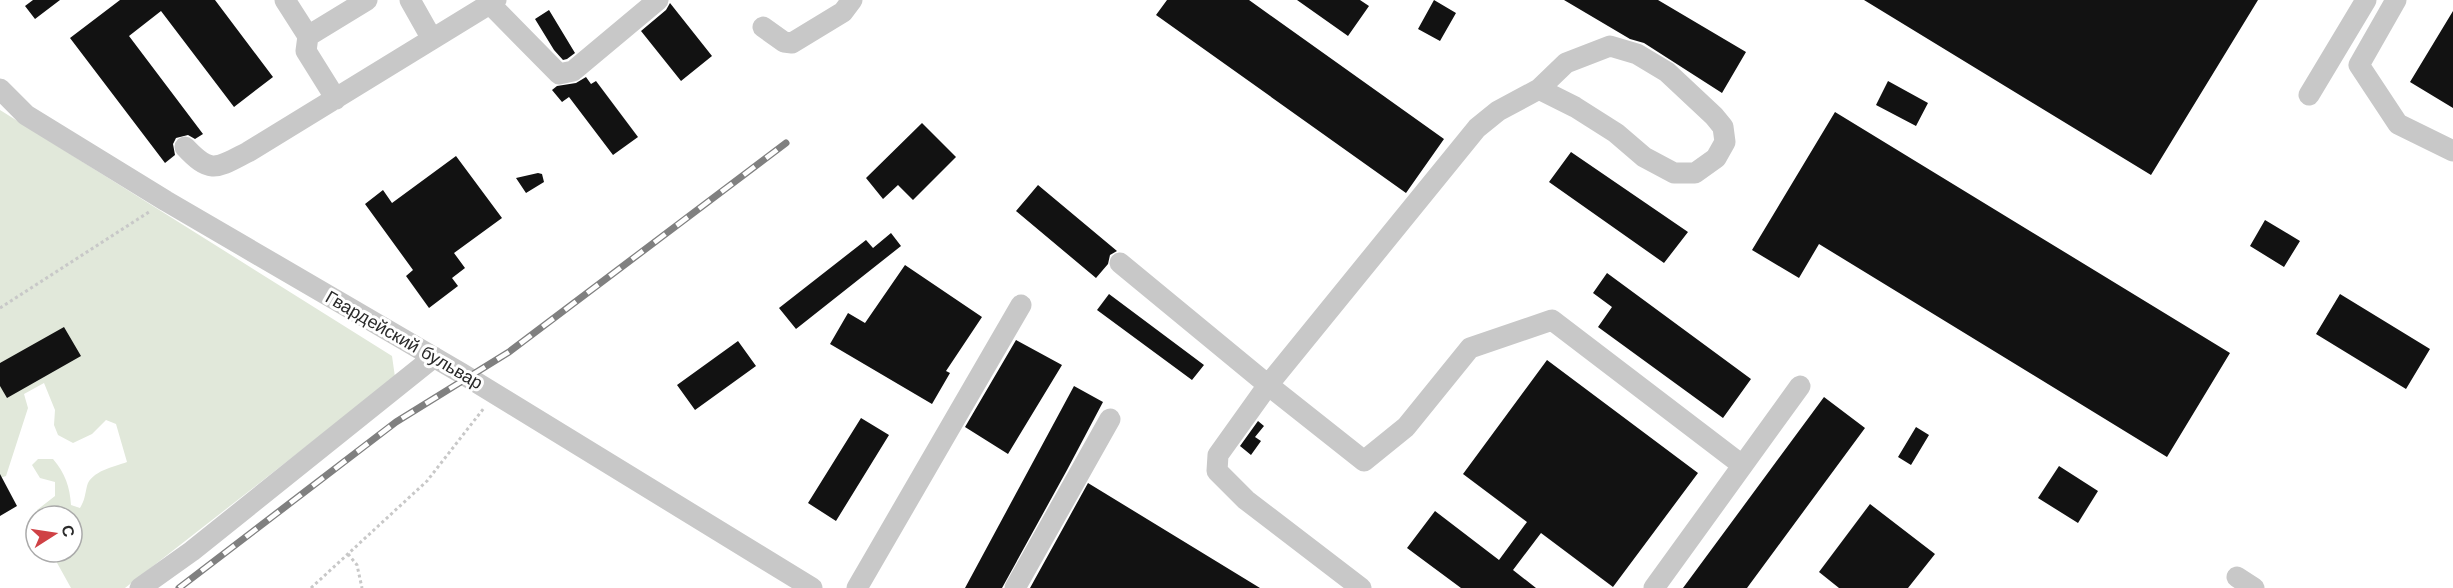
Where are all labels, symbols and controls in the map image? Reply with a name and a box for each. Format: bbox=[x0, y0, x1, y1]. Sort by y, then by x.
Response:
street label: Гвардейский бульвар bbox=[322, 287, 486, 393]
north arrow bbox=[24, 504, 84, 564]
text: С bbox=[59, 524, 78, 539]

